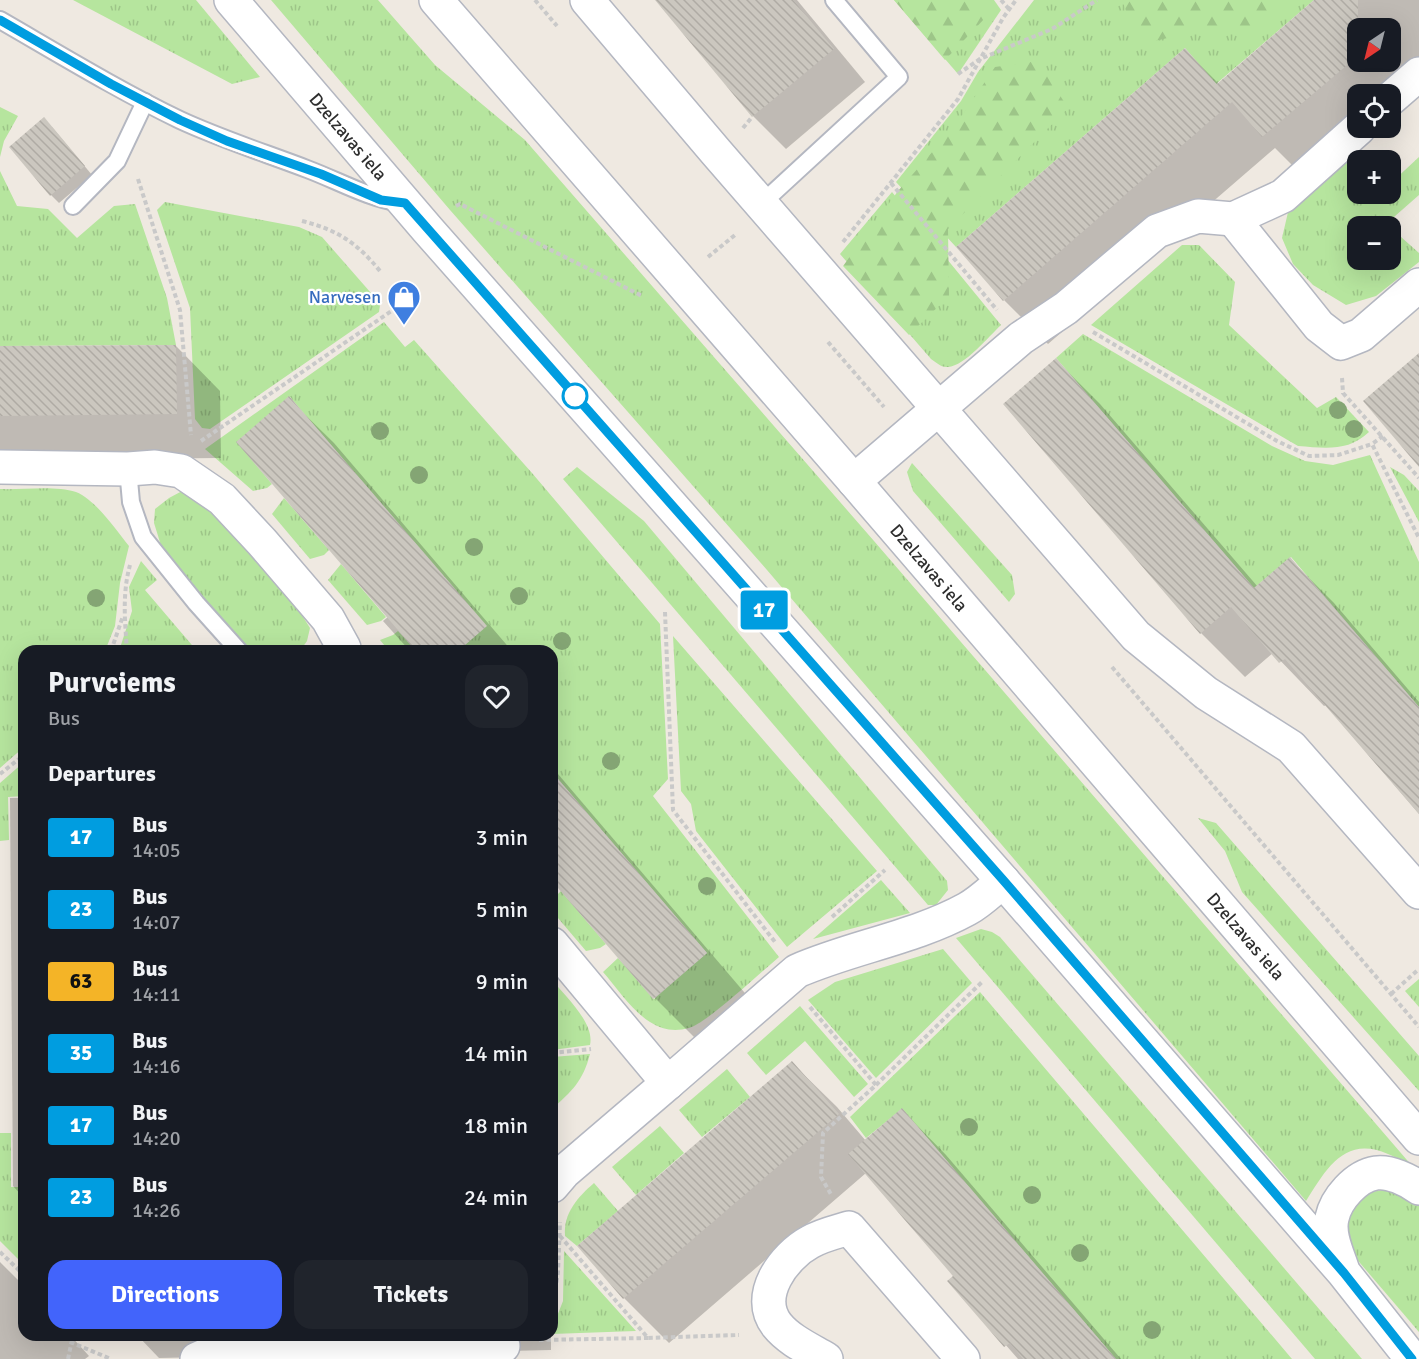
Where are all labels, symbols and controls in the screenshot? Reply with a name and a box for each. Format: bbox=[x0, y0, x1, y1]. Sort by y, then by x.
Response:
north arrow bbox=[1347, 18, 1401, 72]
map controls bbox=[1347, 18, 1401, 270]
button: locate bbox=[1347, 84, 1401, 138]
street label: Dzelzavas iela bbox=[305, 88, 392, 185]
button: + bbox=[1347, 150, 1401, 204]
button: − bbox=[1347, 216, 1401, 270]
shop icon: Narvesen bbox=[386, 279, 422, 326]
place label: Narvesen bbox=[309, 286, 381, 308]
unlabelled marker bbox=[562, 383, 588, 409]
street label: Dzelzavas iela bbox=[885, 520, 972, 616]
line badge: 17 bbox=[737, 590, 791, 630]
text: 17 bbox=[753, 597, 775, 623]
button: heart bbox=[465, 665, 528, 728]
text: Purvciems bbox=[48, 666, 176, 700]
text: Bus bbox=[48, 706, 80, 731]
text: Departures bbox=[48, 760, 156, 787]
text: Bus bbox=[132, 811, 167, 838]
text: 17 bbox=[70, 824, 92, 850]
text: 3 min bbox=[476, 824, 528, 851]
text: 14:05 bbox=[132, 838, 181, 863]
text: Bus bbox=[132, 883, 167, 910]
street label: Dzelzavas iela bbox=[1202, 888, 1289, 985]
text: 23 bbox=[70, 896, 92, 922]
text: 5 min bbox=[476, 896, 528, 923]
text: 14:07 bbox=[132, 910, 181, 935]
text: Bus bbox=[132, 955, 167, 982]
text: 63 bbox=[70, 968, 92, 994]
text: 9 min bbox=[476, 968, 528, 995]
text: 14:11 bbox=[132, 982, 181, 1007]
text: Bus bbox=[132, 1027, 167, 1054]
text: 35 bbox=[70, 1040, 92, 1066]
text: 14 min bbox=[464, 1040, 528, 1067]
text: 14:16 bbox=[132, 1054, 181, 1079]
text: Bus bbox=[132, 1099, 167, 1126]
text: 17 bbox=[70, 1112, 92, 1138]
text: 18 min bbox=[464, 1112, 528, 1139]
text: 14:20 bbox=[132, 1126, 181, 1151]
text: Bus bbox=[132, 1171, 167, 1198]
text: 23 bbox=[70, 1184, 92, 1210]
text: 24 min bbox=[464, 1184, 528, 1211]
text: 14:26 bbox=[132, 1198, 181, 1223]
button: Directions bbox=[48, 1260, 282, 1329]
button: Tickets bbox=[294, 1260, 528, 1329]

